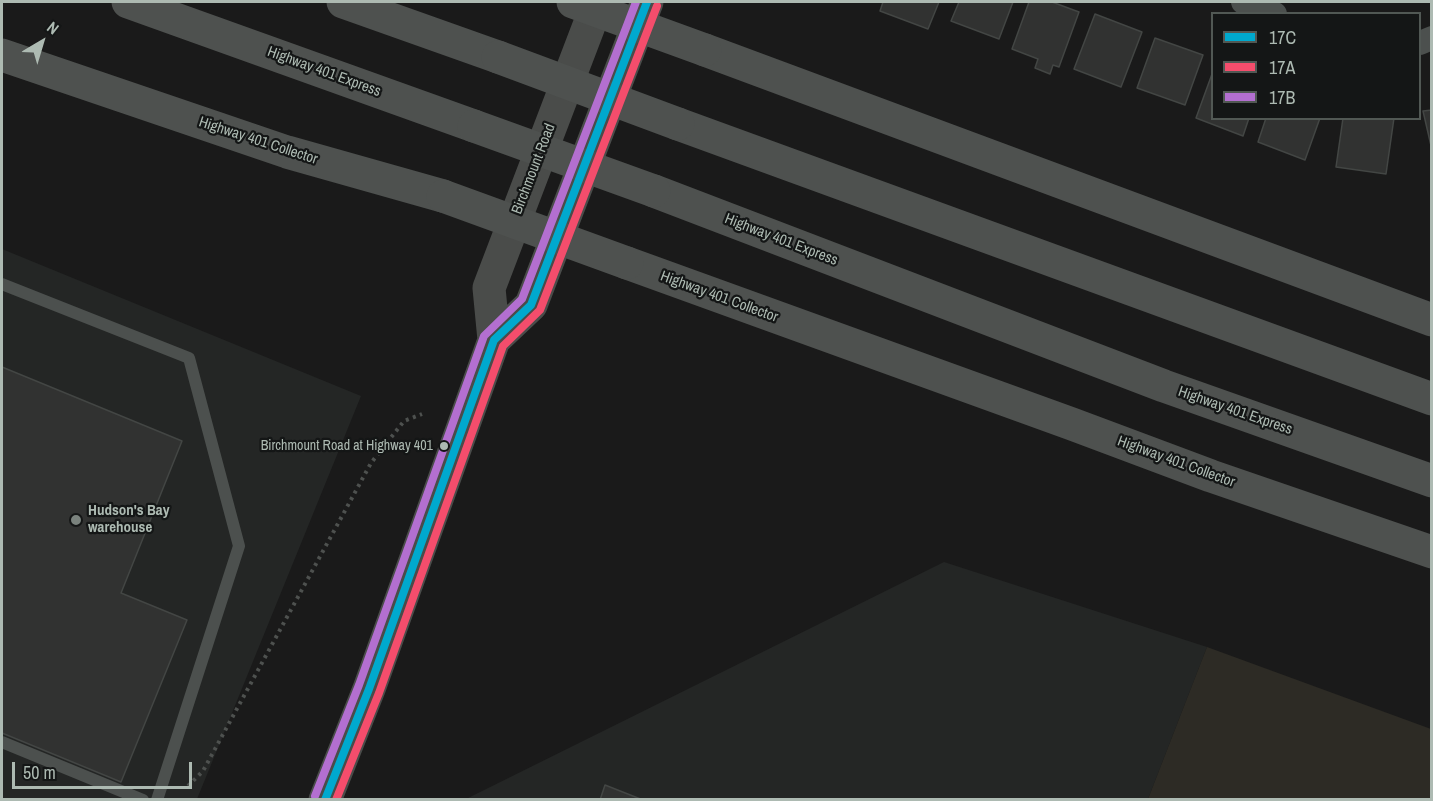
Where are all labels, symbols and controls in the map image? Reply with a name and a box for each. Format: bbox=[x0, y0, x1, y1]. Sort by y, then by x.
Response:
north arrow bbox=[12, 12, 72, 72]
legend bbox=[1211, 12, 1421, 120]
text: N bbox=[43, 16, 64, 39]
text: 17C bbox=[1269, 25, 1296, 50]
street label: Highway 401 Express bbox=[265, 43, 383, 101]
text: 17A bbox=[1269, 55, 1295, 80]
text: 17B bbox=[1269, 85, 1295, 110]
street label: Highway 401 Collector bbox=[196, 113, 320, 169]
street label: Birchmount Road bbox=[508, 121, 560, 217]
street label: Highway 401 Express bbox=[722, 210, 840, 270]
street label: Highway 401 Collector bbox=[658, 267, 780, 327]
street label: Highway 401 Express bbox=[1176, 383, 1294, 439]
street label: Highway 401 Collector bbox=[1115, 432, 1237, 492]
place label: Birchmount Road at Highway 401 bbox=[261, 438, 433, 454]
marker: Birchmount Road at Highway 401 bbox=[438, 440, 450, 452]
place label: Hudson's Bay warehouse bbox=[88, 502, 170, 537]
marker: Hudson's Bay warehouse bbox=[69, 513, 83, 527]
scale bar bbox=[15, 750, 195, 788]
text: 50 m bbox=[23, 760, 56, 785]

